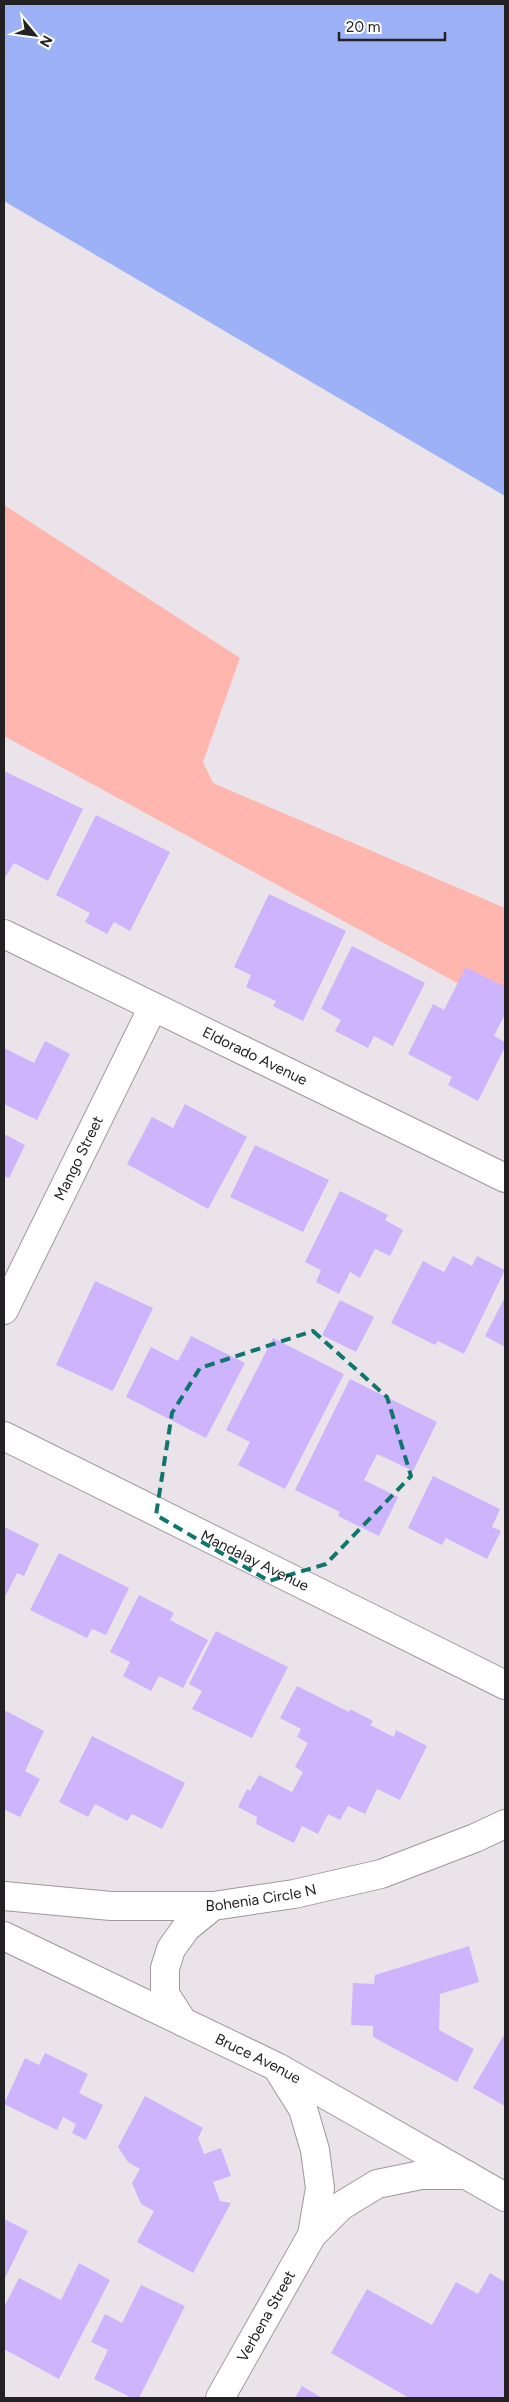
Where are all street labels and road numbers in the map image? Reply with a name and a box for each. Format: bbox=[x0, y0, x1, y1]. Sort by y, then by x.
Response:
street label: Eldorado Avenue bbox=[199, 1023, 310, 1089]
street label: Mango Street bbox=[50, 1113, 107, 1204]
street label: Mandalay Avenue bbox=[198, 1526, 312, 1595]
street label: Bohenia Circle N bbox=[206, 1880, 318, 1915]
street label: Bruce Avenue bbox=[212, 2030, 304, 2088]
street label: Verbena Street bbox=[233, 2267, 299, 2365]

